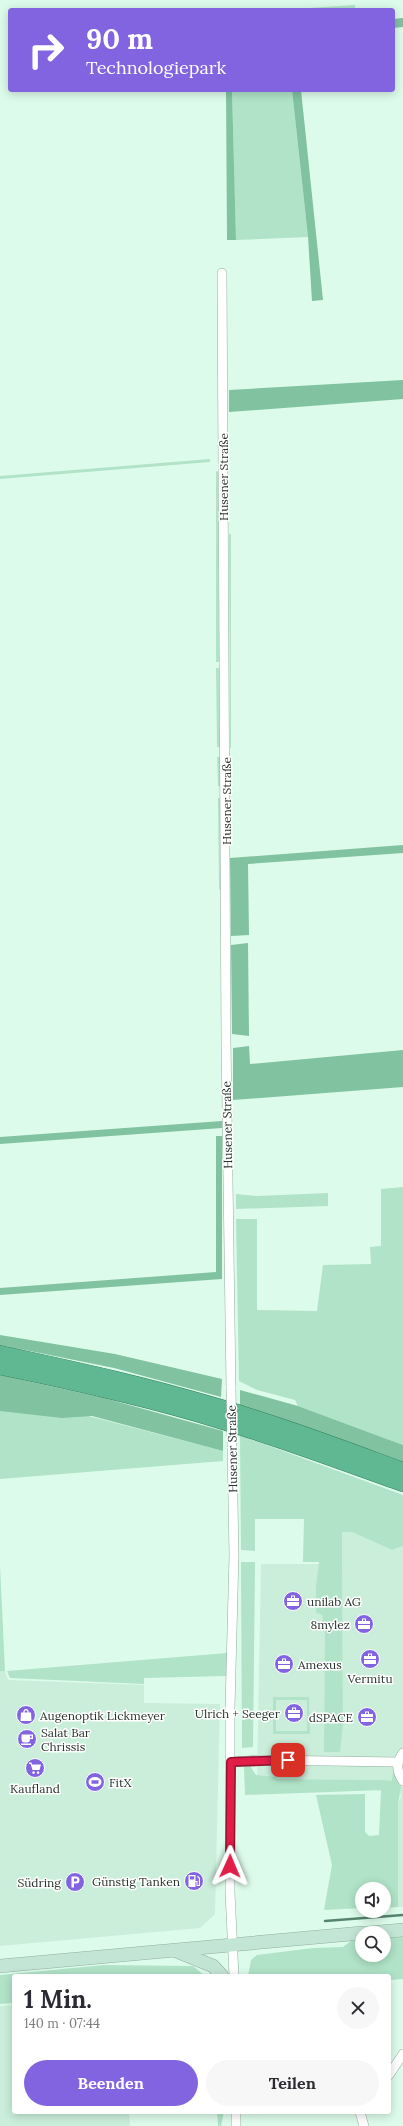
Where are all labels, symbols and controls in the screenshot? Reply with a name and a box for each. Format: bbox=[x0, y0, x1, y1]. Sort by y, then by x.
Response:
text: 90 m bbox=[86, 21, 153, 57]
icon: right bbox=[20, 24, 72, 76]
text: Technologiepark bbox=[86, 56, 226, 79]
street label: Husener Straße bbox=[216, 433, 231, 521]
street label: Husener Straße bbox=[219, 757, 234, 845]
street label: Husener Straße bbox=[219, 1080, 235, 1169]
street label: Husener Straße bbox=[224, 1404, 240, 1493]
office icon: unilab AG bbox=[282, 1590, 304, 1612]
place label: unilab AG bbox=[307, 1594, 361, 1609]
office icon: 8mylez bbox=[353, 1613, 375, 1635]
place label: 8mylez bbox=[310, 1617, 350, 1632]
office icon: Vermitu bbox=[359, 1648, 381, 1670]
office icon: Amexus bbox=[273, 1653, 295, 1675]
place label: Amexus bbox=[297, 1657, 342, 1672]
place label: Vermitu bbox=[346, 1671, 393, 1686]
office icon: Ulrich + Seeger bbox=[283, 1702, 305, 1724]
shop icon: Augenoptik Lickmeyer bbox=[15, 1704, 37, 1726]
place label: Ulrich + Seeger bbox=[195, 1706, 281, 1721]
office icon: dSPACE bbox=[356, 1706, 378, 1728]
place label: Augenoptik Lickmeyer bbox=[39, 1708, 166, 1723]
place label: dSPACE bbox=[309, 1710, 353, 1725]
place label: Salat Bar Chrissis bbox=[41, 1725, 91, 1754]
cafe icon: Salat Bar Chrissis bbox=[16, 1728, 38, 1750]
pin bbox=[271, 1743, 305, 1777]
icon: arrive bbox=[277, 1749, 299, 1771]
supermarket icon: Kaufland bbox=[24, 1757, 46, 1779]
sports icon: FitX bbox=[84, 1771, 106, 1793]
place label: FitX bbox=[109, 1775, 132, 1790]
place label: Kaufland bbox=[10, 1781, 60, 1796]
position arrow bbox=[209, 1845, 251, 1887]
fuel station icon: Günstig Tanken bbox=[183, 1870, 205, 1892]
parking icon: Südring bbox=[64, 1871, 86, 1893]
place label: Günstig Tanken bbox=[92, 1874, 180, 1889]
place label: Südring bbox=[17, 1875, 61, 1890]
map controls bbox=[355, 1882, 391, 1962]
button: sound bbox=[355, 1882, 391, 1918]
button: search bbox=[355, 1926, 391, 1962]
text: 1 Min. bbox=[24, 1984, 92, 2015]
button: close bbox=[337, 1987, 379, 2029]
text: 140 m · 07:44 bbox=[24, 2015, 100, 2032]
button: Beenden bbox=[24, 2060, 198, 2106]
button: Teilen bbox=[206, 2060, 379, 2106]

